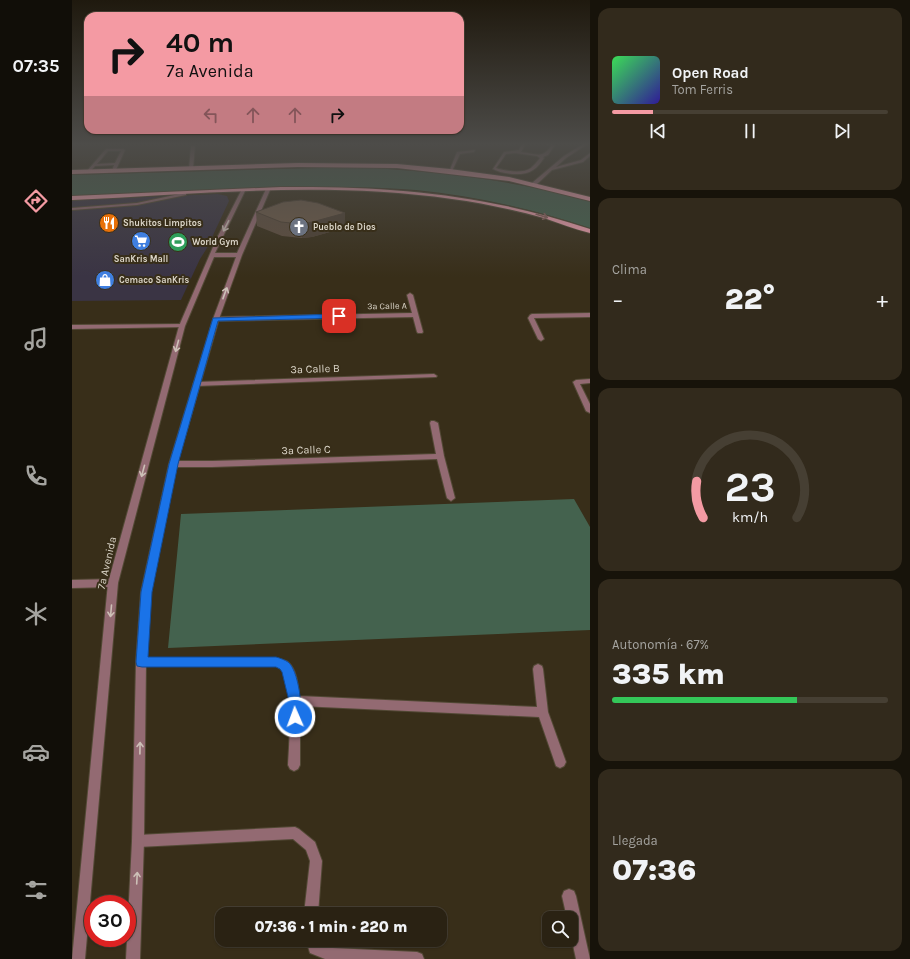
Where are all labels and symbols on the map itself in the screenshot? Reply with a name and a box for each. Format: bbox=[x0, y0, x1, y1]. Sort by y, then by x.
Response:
restaurant icon: Shukitos Limpitos bbox=[98, 212, 120, 234]
one-way arrow bbox=[536, 213, 549, 220]
church icon: Pueblo de Dios bbox=[288, 216, 310, 238]
place label: Shukitos Limpitos bbox=[123, 218, 202, 228]
one-way arrow bbox=[221, 219, 229, 231]
place label: Pueblo de Dios bbox=[313, 222, 376, 232]
supermarket icon: SanKris Mall bbox=[130, 230, 152, 252]
sports icon: World Gym bbox=[167, 231, 189, 253]
place label: World Gym bbox=[192, 237, 239, 247]
place label: SanKris Mall bbox=[114, 254, 168, 264]
shop icon: Cemaco SanKris bbox=[94, 269, 116, 291]
place label: Cemaco SanKris bbox=[119, 275, 189, 285]
one-way arrow bbox=[222, 287, 230, 299]
pin bbox=[322, 299, 356, 333]
street label: 3a Calle A bbox=[367, 301, 407, 311]
one-way arrow bbox=[172, 339, 180, 352]
street label: 3a Calle B bbox=[290, 362, 340, 376]
street label: 3a Calle C bbox=[281, 443, 331, 457]
one-way arrow bbox=[139, 465, 146, 478]
street label: 7a Avenida bbox=[95, 535, 119, 591]
one-way arrow bbox=[107, 604, 114, 617]
position arrow bbox=[274, 696, 316, 738]
one-way arrow bbox=[136, 742, 144, 755]
one-way arrow bbox=[133, 872, 140, 885]
speed limit sign: 30 bbox=[84, 895, 136, 947]

